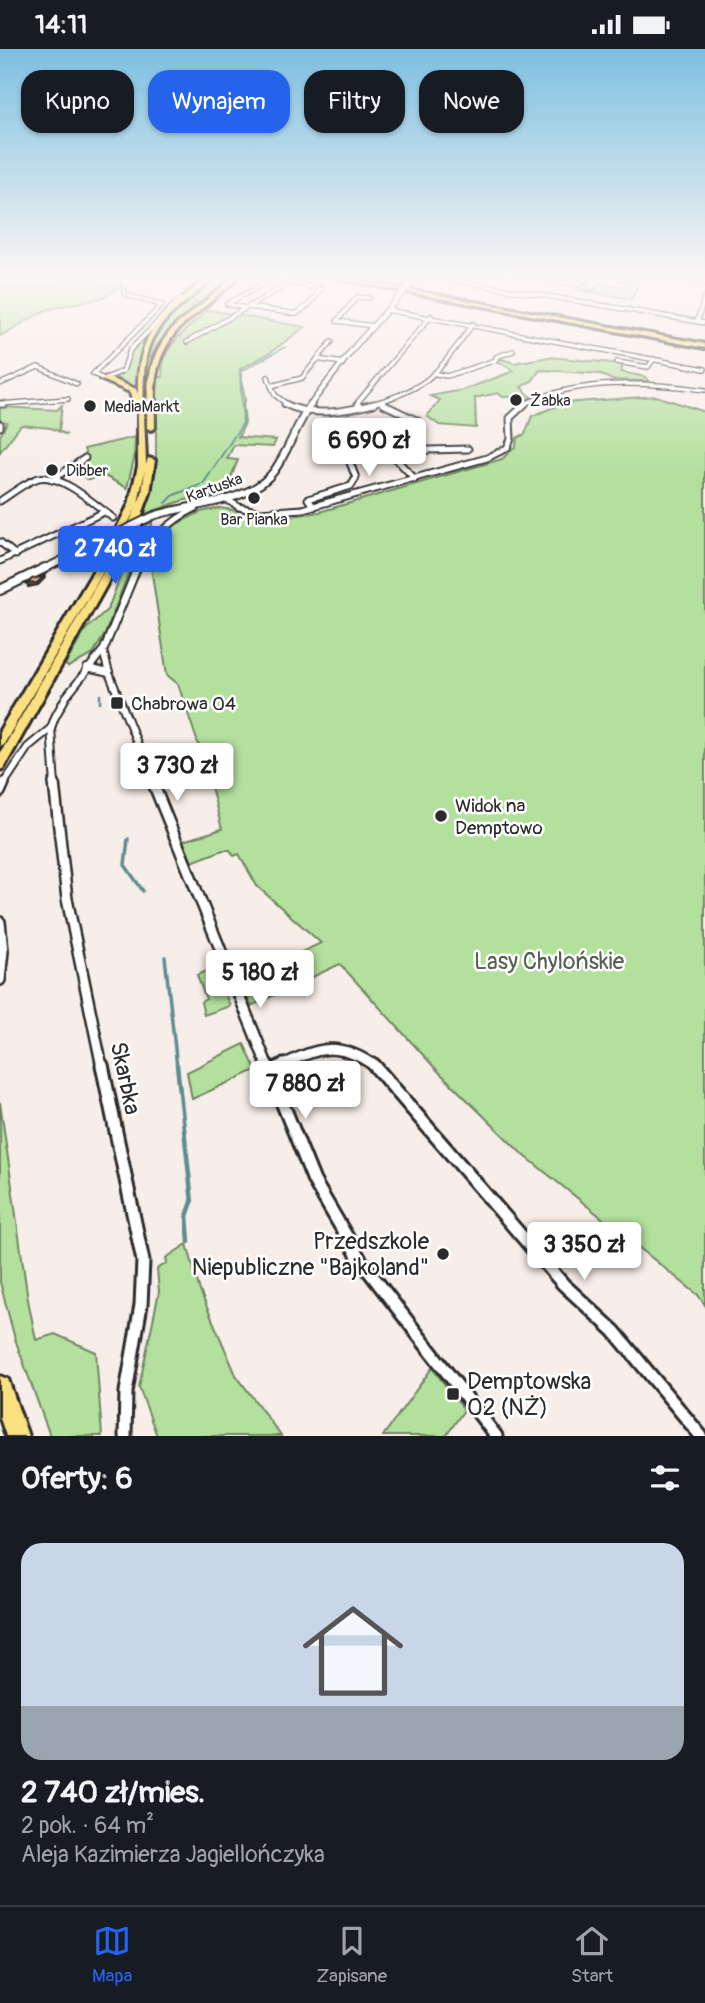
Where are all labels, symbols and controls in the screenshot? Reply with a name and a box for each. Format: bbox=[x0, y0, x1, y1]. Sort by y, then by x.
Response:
text: 14:11 bbox=[35, 9, 88, 41]
chip: Kupno bbox=[21, 70, 134, 133]
chip: Wynajem bbox=[148, 70, 290, 133]
chip: Filtry bbox=[304, 70, 405, 133]
chip: Nowe bbox=[419, 70, 524, 133]
place label: Żabka bbox=[530, 391, 571, 411]
marker: Żabka bbox=[508, 392, 524, 408]
place label: MediaMarkt bbox=[104, 397, 180, 417]
marker: MediaMarkt bbox=[82, 398, 98, 414]
pin: 6 690 zł bbox=[297, 419, 441, 478]
text: 6 690 zł bbox=[328, 426, 410, 455]
place label: Dibber bbox=[66, 461, 108, 481]
marker: Dibber bbox=[44, 462, 60, 478]
street label: Kartuska bbox=[183, 469, 245, 507]
marker: Bar Pianka bbox=[246, 490, 262, 506]
place label: Bar Pianka bbox=[220, 510, 288, 530]
pin: 2 740 zł bbox=[43, 526, 187, 586]
text: 2 740 zł bbox=[74, 534, 156, 563]
place label: Chabrowa 04 bbox=[131, 692, 236, 716]
marker: Chabrowa 04 bbox=[109, 695, 125, 711]
pin: 3 730 zł bbox=[105, 743, 249, 803]
text: 3 730 zł bbox=[136, 751, 218, 780]
place label: Widok na Demptowo bbox=[455, 794, 543, 840]
marker: Widok na Demptowo bbox=[433, 808, 449, 824]
park label: Lasy Chylońskie bbox=[474, 947, 625, 976]
pin: 5 180 zł bbox=[188, 951, 332, 1010]
text: 5 180 zł bbox=[222, 958, 298, 987]
street label: Skarbka bbox=[104, 1039, 147, 1117]
pin: 7 880 zł bbox=[233, 1061, 377, 1121]
text: 7 880 zł bbox=[266, 1069, 344, 1098]
pin: 3 350 zł bbox=[512, 1223, 656, 1282]
place label: Przedszkole Niepubliczne "Bajkoland" bbox=[192, 1227, 430, 1282]
text: 3 350 zł bbox=[543, 1230, 625, 1259]
marker: Przedszkole Niepubliczne "Bajkoland" bbox=[435, 1246, 451, 1262]
place label: Demptowska 02 (NŻ) bbox=[467, 1367, 591, 1422]
marker: Demptowska 02 (NŻ) bbox=[445, 1386, 461, 1402]
icon: filters bbox=[646, 1459, 684, 1497]
text: Oferty: 6 bbox=[21, 1460, 133, 1497]
icon: home bbox=[290, 1588, 416, 1714]
text: 2 740 zł/mies. bbox=[21, 1774, 205, 1811]
text: 2 pok. · 64 m² bbox=[21, 1811, 154, 1840]
text: Aleja Kazimierza Jagiellończyka bbox=[21, 1840, 325, 1869]
tab: Mapa bbox=[92, 1922, 132, 1988]
tab: Zapisane bbox=[316, 1922, 387, 1988]
tab: Start bbox=[571, 1922, 613, 1988]

